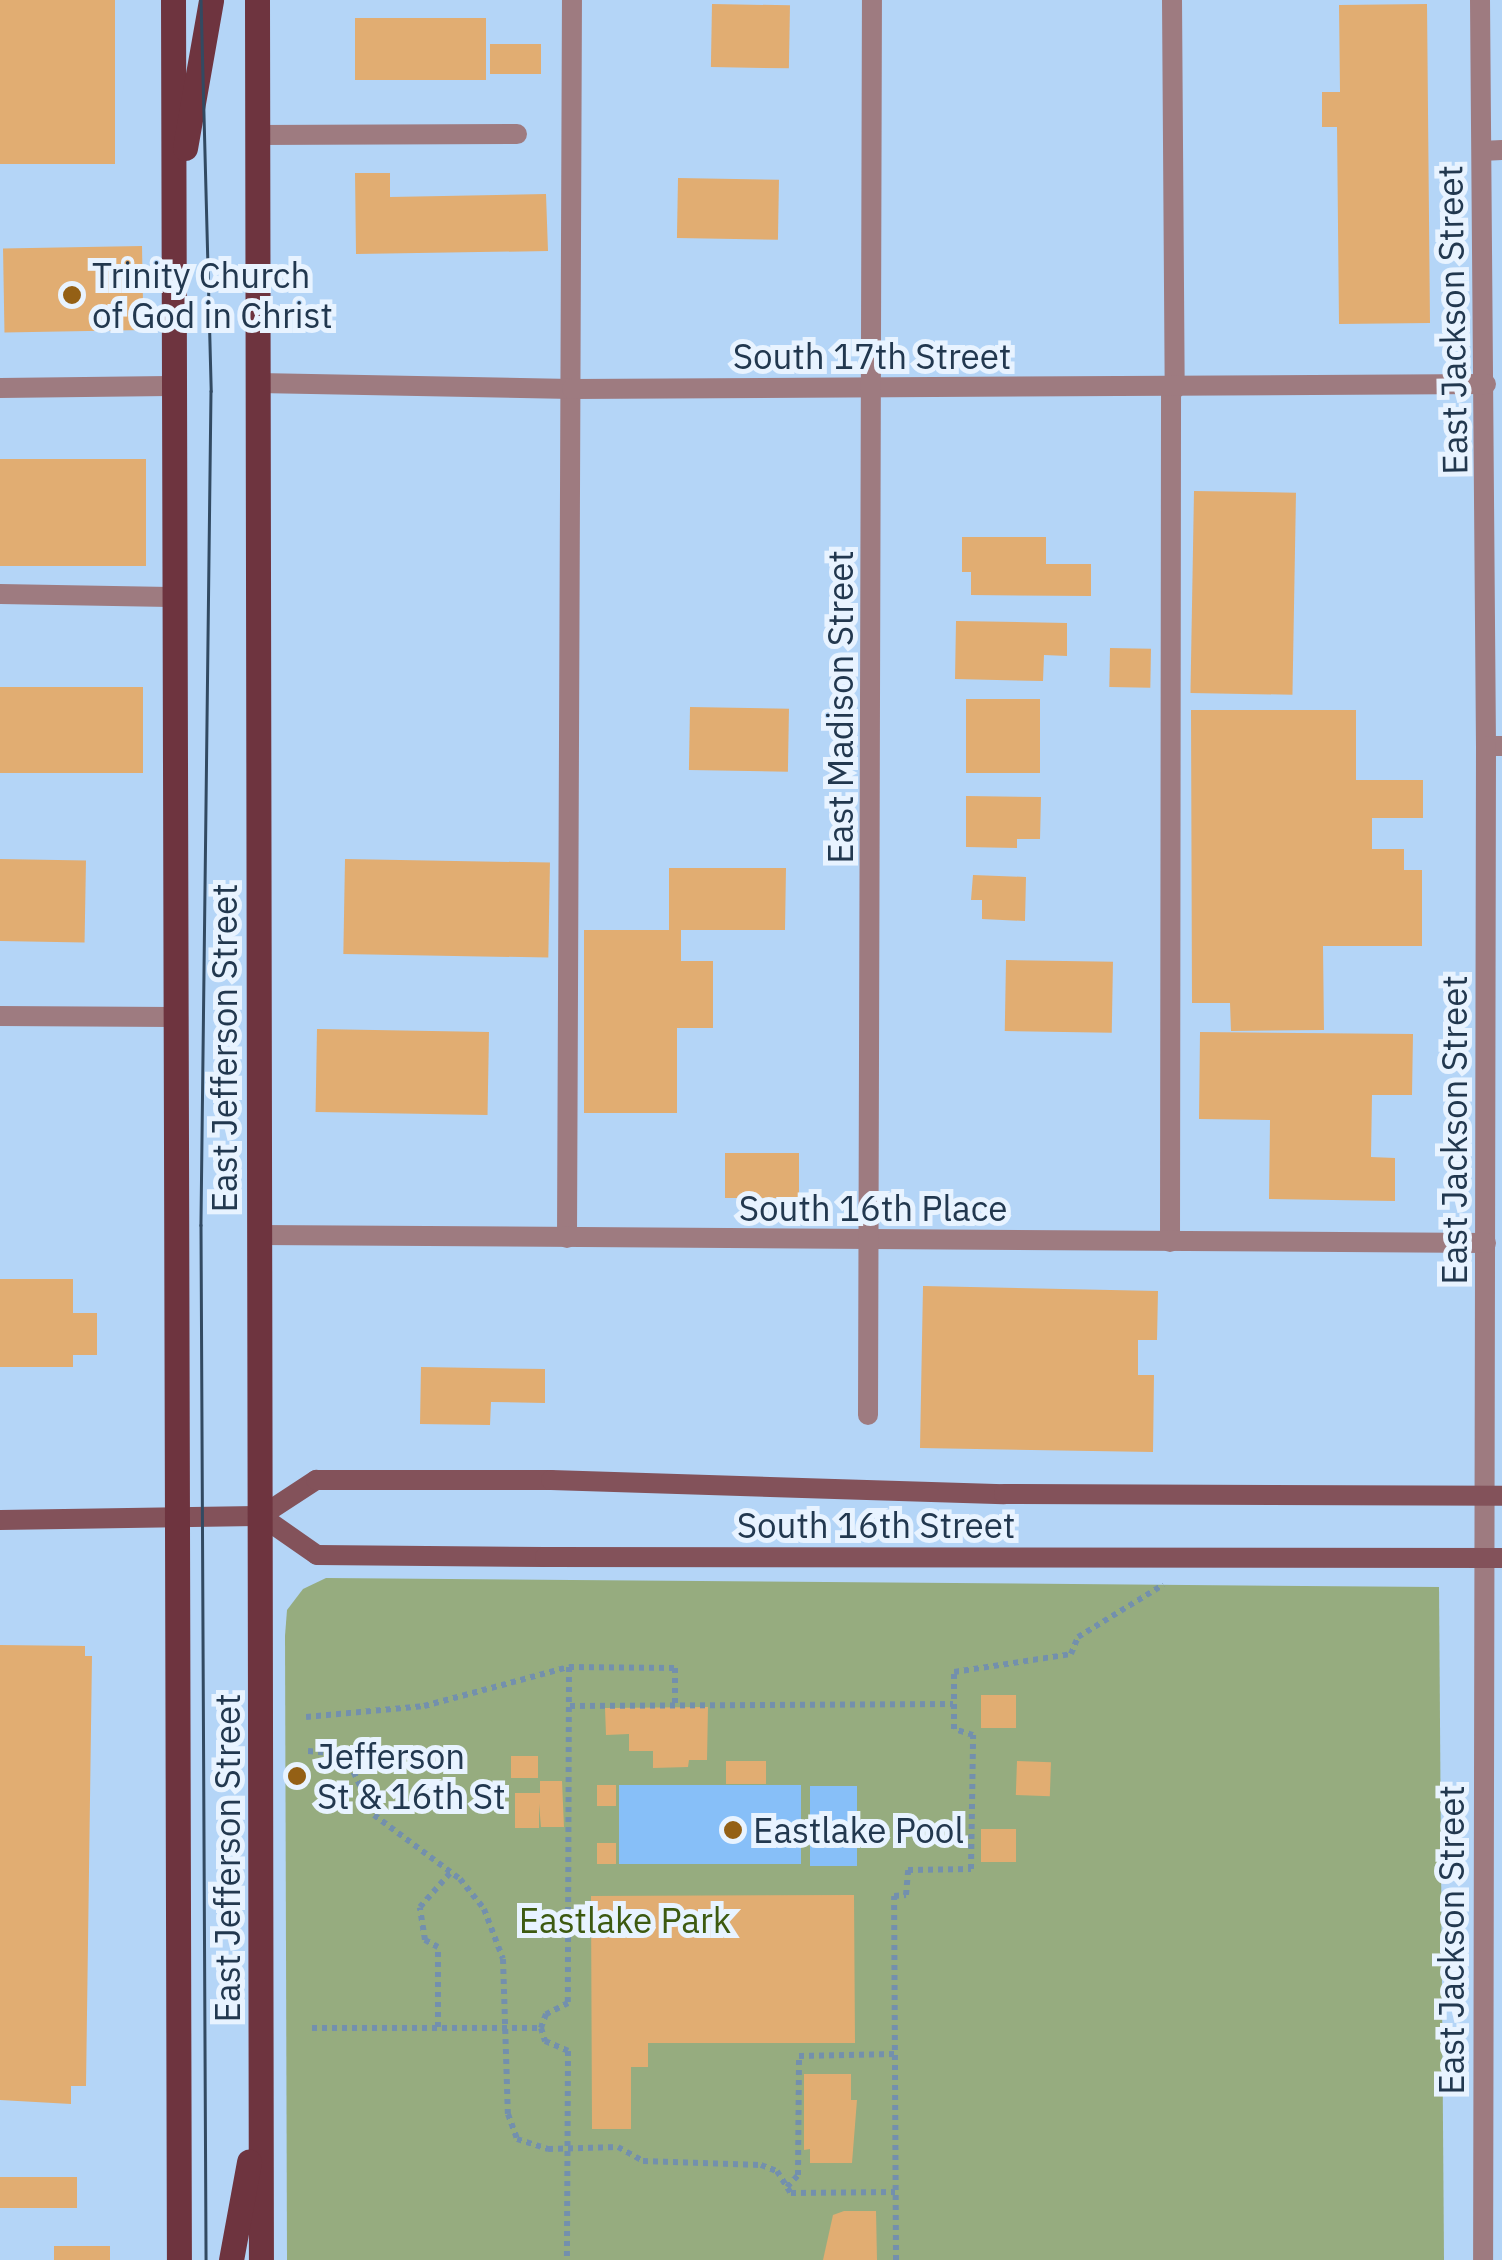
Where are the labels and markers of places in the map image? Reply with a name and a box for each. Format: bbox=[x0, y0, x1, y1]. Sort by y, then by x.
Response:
place label: Trinity Church of God in Christ bbox=[92, 254, 333, 336]
marker: Trinity Church of God in Christ bbox=[61, 284, 83, 306]
place label: Jefferson St & 16th St bbox=[317, 1735, 505, 1817]
marker: Jefferson St & 16th St bbox=[286, 1765, 308, 1787]
place label: Eastlake Pool bbox=[753, 1809, 964, 1851]
marker: Eastlake Pool bbox=[722, 1819, 744, 1841]

